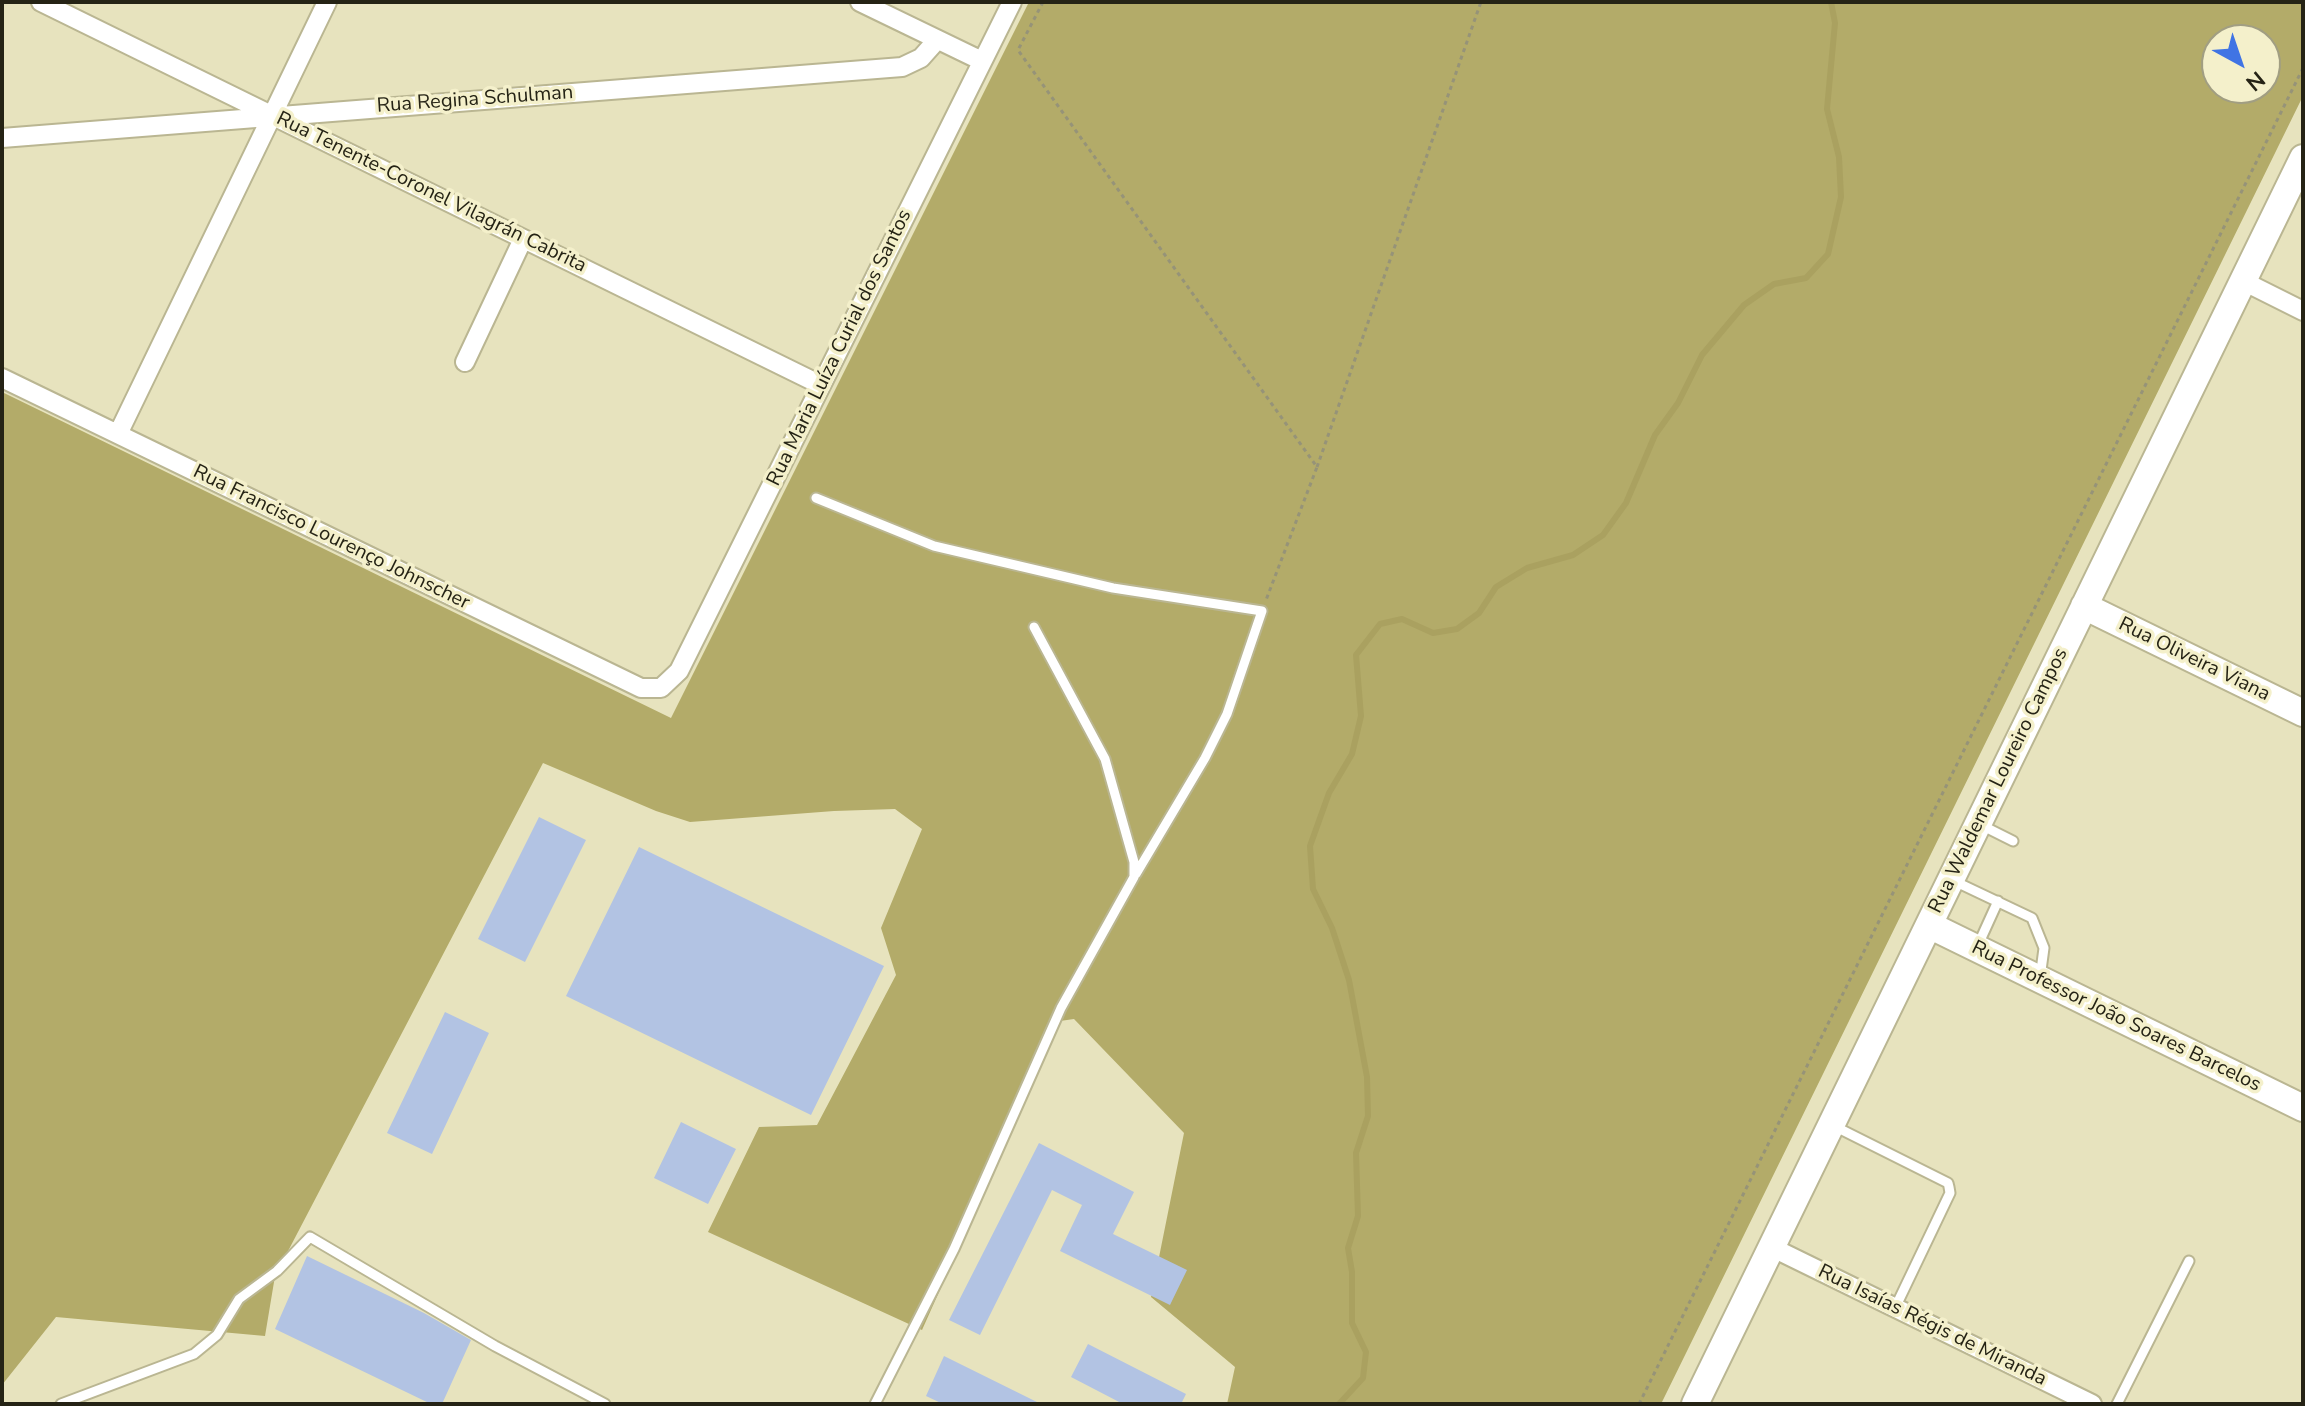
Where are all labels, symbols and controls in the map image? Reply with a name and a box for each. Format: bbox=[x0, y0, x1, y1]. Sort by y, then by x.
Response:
north arrow bbox=[2201, 24, 2281, 104]
text: N bbox=[2239, 64, 2271, 98]
street label: Rua Regina Schulman bbox=[376, 81, 574, 119]
street label: Rua Tenente-Coronel Vilagrán Cabrita bbox=[272, 107, 590, 279]
street label: Rua Maria Luíza Curial dos Santos bbox=[763, 206, 917, 490]
street label: Rua Francisco Lourenço Johnscher bbox=[189, 460, 473, 616]
street label: Rua Oliveira Viana bbox=[2114, 613, 2274, 707]
street label: Rua Waldemar Loureiro Campos bbox=[1924, 645, 2074, 917]
street label: Rua Professor João Soares Barcelos bbox=[1967, 936, 2265, 1098]
street label: Rua Isaías Régis de Miranda bbox=[1814, 1260, 2050, 1392]

